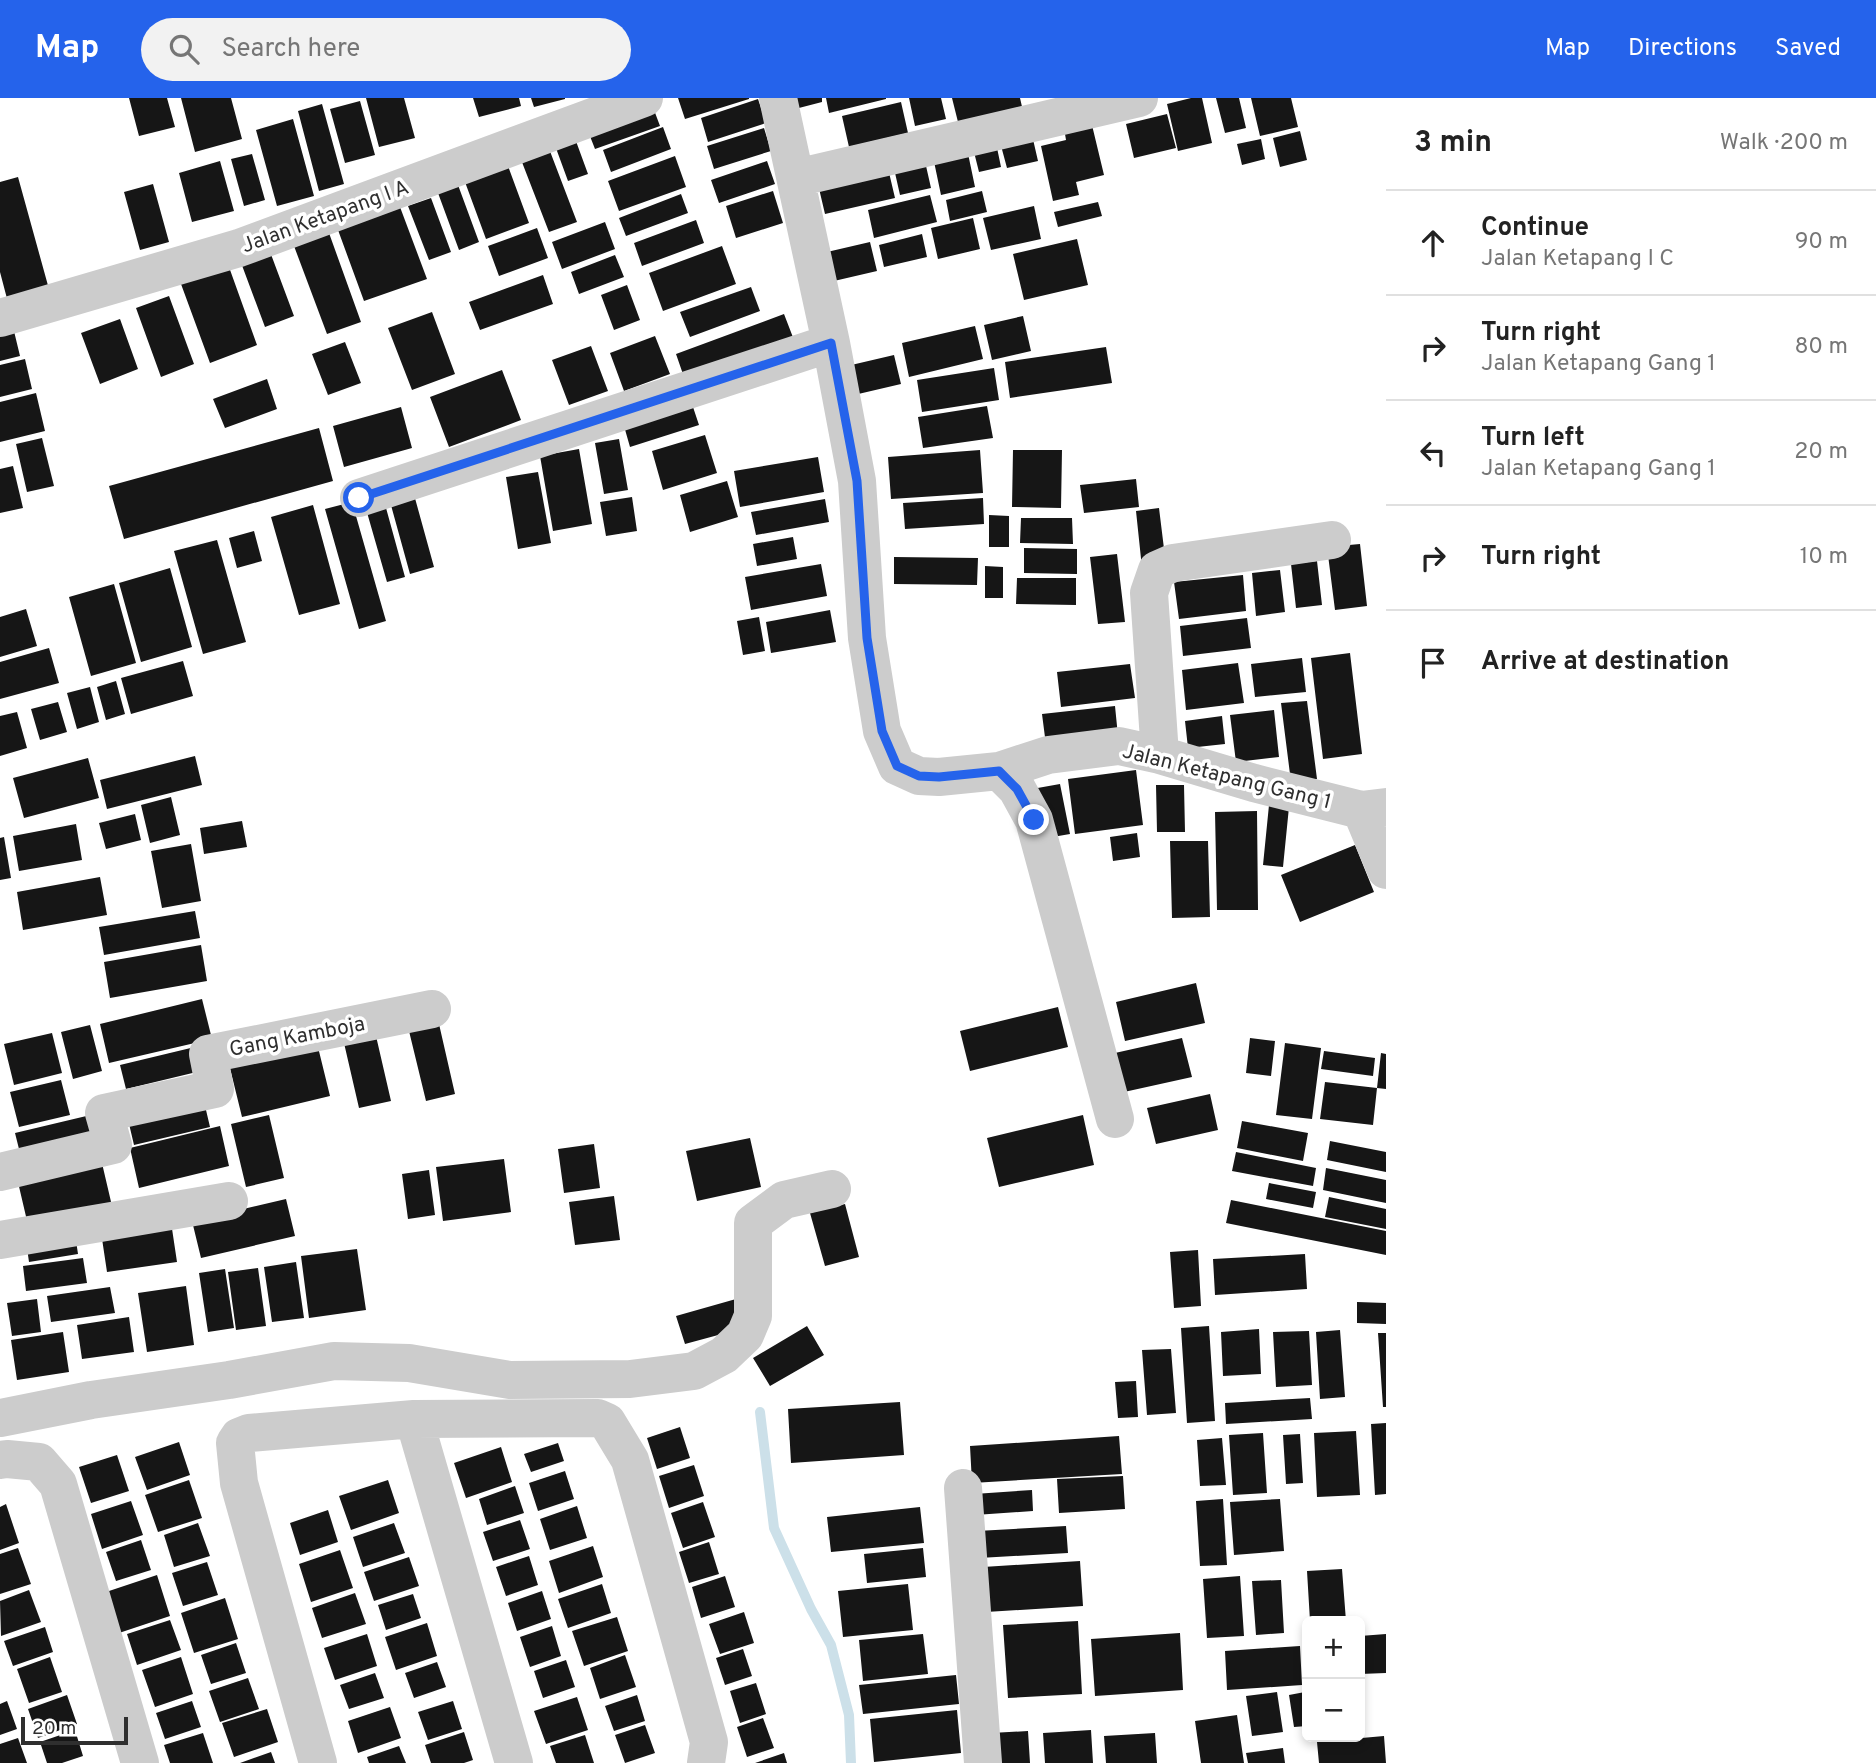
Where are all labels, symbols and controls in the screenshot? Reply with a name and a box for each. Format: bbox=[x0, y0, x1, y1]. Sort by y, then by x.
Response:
search box bbox=[141, 18, 631, 81]
text: Map bbox=[35, 28, 99, 70]
icon: search bbox=[165, 30, 203, 68]
text: Search here bbox=[221, 33, 360, 66]
text: Map bbox=[1545, 34, 1590, 64]
text: Directions bbox=[1628, 34, 1737, 64]
text: Saved bbox=[1775, 34, 1841, 64]
text: 3 min bbox=[1414, 125, 1492, 162]
text: Walk · 200 m bbox=[1720, 129, 1848, 158]
street label: Jalan Ketapang I A bbox=[238, 175, 413, 260]
text: Continue bbox=[1481, 212, 1589, 245]
icon: ahead bbox=[1414, 224, 1452, 262]
text: 90 m bbox=[1795, 228, 1848, 257]
text: Jalan Ketapang I C bbox=[1481, 245, 1674, 274]
text: Turn right bbox=[1481, 317, 1601, 350]
icon: right bbox=[1414, 329, 1452, 367]
text: 80 m bbox=[1795, 333, 1848, 362]
text: Jalan Ketapang Gang 1 bbox=[1481, 350, 1716, 379]
text: Turn left bbox=[1481, 422, 1585, 455]
icon: left bbox=[1414, 434, 1452, 472]
text: 20 m bbox=[1794, 438, 1848, 467]
text: Jalan Ketapang Gang 1 bbox=[1481, 455, 1716, 484]
route start bbox=[343, 482, 374, 513]
icon: right bbox=[1414, 539, 1452, 577]
text: Turn right bbox=[1481, 541, 1601, 574]
text: 10 m bbox=[1800, 543, 1848, 572]
icon: arrive bbox=[1414, 644, 1452, 682]
text: Arrive at destination bbox=[1481, 646, 1729, 679]
street label: Jalan Ketapang Gang 1 bbox=[1119, 738, 1334, 816]
route end bbox=[1018, 804, 1049, 835]
street label: Gang Kamboja bbox=[227, 1011, 367, 1064]
map controls bbox=[1302, 1616, 1365, 1742]
button: + bbox=[1302, 1616, 1365, 1679]
button: − bbox=[1302, 1679, 1365, 1742]
scale bar bbox=[21, 1714, 128, 1746]
text: 20 m bbox=[32, 1717, 76, 1741]

